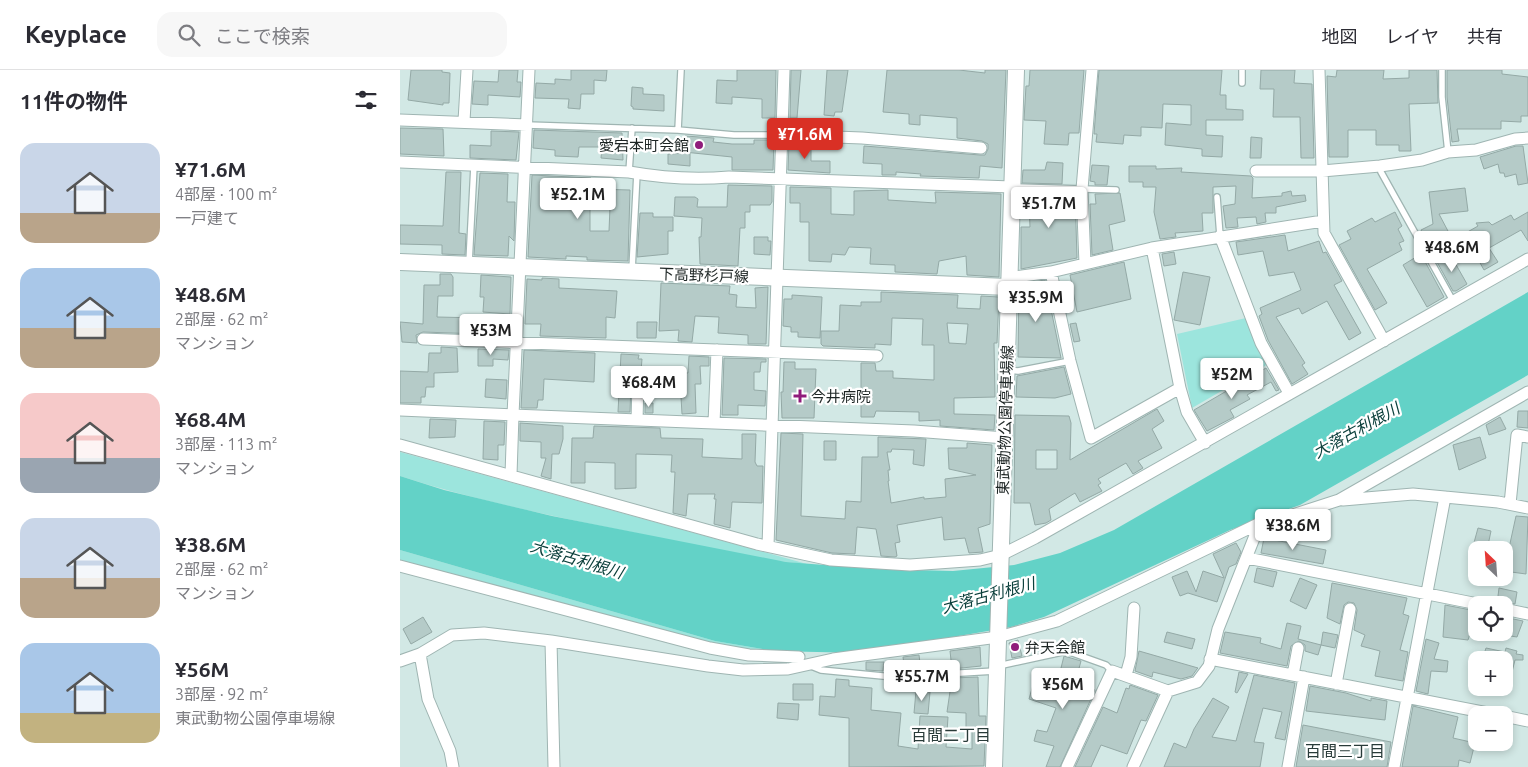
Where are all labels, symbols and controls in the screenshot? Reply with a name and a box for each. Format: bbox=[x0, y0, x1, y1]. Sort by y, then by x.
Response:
search box bbox=[157, 12, 507, 57]
text: Keyplace bbox=[25, 21, 127, 48]
icon: search bbox=[175, 21, 203, 49]
text: ここで検索 bbox=[215, 25, 310, 47]
text: 地図 bbox=[1322, 26, 1358, 46]
text: レイヤ bbox=[1386, 26, 1439, 46]
text: 共有 bbox=[1467, 26, 1503, 46]
icon: filters bbox=[352, 86, 380, 114]
text: 11件の物件 bbox=[20, 89, 128, 113]
pin: ¥71.6M bbox=[764, 118, 846, 160]
text: ¥71.6M bbox=[778, 125, 832, 143]
place label: 愛宕本町会館 bbox=[599, 137, 689, 154]
marker: 愛宕本町会館 bbox=[693, 139, 705, 151]
text: ¥71.6M bbox=[175, 157, 246, 181]
icon: home bbox=[60, 163, 120, 223]
pin: ¥52.1M bbox=[537, 178, 619, 220]
text: 4部屋 · 100 m² bbox=[175, 185, 278, 203]
text: ¥52.1M bbox=[551, 185, 605, 203]
pin: ¥51.7M bbox=[1008, 186, 1090, 229]
text: ¥51.7M bbox=[1022, 194, 1076, 212]
text: 一戸建て bbox=[175, 209, 239, 227]
pin: ¥48.6M bbox=[1411, 230, 1493, 273]
text: ¥48.6M bbox=[1425, 238, 1479, 256]
street label: 下高野杉戸線 bbox=[659, 265, 749, 285]
pin: ¥35.9M bbox=[995, 280, 1077, 323]
text: ¥48.6M bbox=[175, 282, 246, 306]
icon: home bbox=[60, 288, 120, 348]
text: ¥35.9M bbox=[1009, 288, 1063, 306]
text: 2部屋 · 62 m² bbox=[175, 310, 269, 328]
pin: ¥53M bbox=[461, 314, 521, 356]
text: ¥53M bbox=[470, 321, 512, 339]
text: マンション bbox=[175, 334, 255, 352]
street label: 東武動物公園停車場線 bbox=[994, 345, 1016, 495]
pin: ¥52M bbox=[1202, 358, 1262, 400]
text: ¥52M bbox=[1211, 365, 1253, 383]
pin: ¥68.4M bbox=[608, 366, 690, 408]
text: ¥68.4M bbox=[622, 373, 676, 391]
place label: 今井病院 bbox=[811, 388, 871, 405]
marker: 今井病院 bbox=[793, 389, 807, 403]
water label: 大落古利根川 bbox=[1310, 398, 1404, 461]
text: ¥68.4M bbox=[175, 407, 246, 431]
icon: home bbox=[60, 413, 120, 473]
text: 3部屋 · 113 m² bbox=[175, 435, 278, 453]
text: マンション bbox=[175, 459, 255, 477]
pin: ¥38.6M bbox=[1252, 508, 1334, 551]
text: ¥38.6M bbox=[1266, 516, 1320, 534]
text: ¥38.6M bbox=[175, 532, 246, 556]
water label: 大落古利根川 bbox=[528, 536, 627, 582]
icon: home bbox=[60, 538, 120, 598]
north arrow bbox=[1468, 541, 1512, 586]
map controls bbox=[1468, 541, 1513, 751]
text: 2部屋 · 62 m² bbox=[175, 560, 269, 578]
water label: 大落古利根川 bbox=[939, 573, 1039, 616]
text: マンション bbox=[175, 584, 255, 602]
button: locate bbox=[1468, 596, 1513, 641]
place label: 弁天会館 bbox=[1025, 639, 1085, 656]
marker: 弁天会館 bbox=[1009, 641, 1021, 653]
button: + bbox=[1468, 651, 1513, 696]
text: ¥56M bbox=[175, 657, 229, 681]
pin: ¥55.7M bbox=[881, 660, 963, 702]
icon: home bbox=[60, 663, 120, 723]
text: ¥55.7M bbox=[895, 667, 949, 685]
pin: ¥56M bbox=[1033, 668, 1093, 710]
text: ¥56M bbox=[1042, 675, 1084, 693]
text: 3部屋 · 92 m² bbox=[175, 685, 269, 703]
button: − bbox=[1468, 706, 1513, 751]
text: 東武動物公園停車場線 bbox=[175, 709, 335, 727]
district label: 百間二丁目 bbox=[911, 726, 991, 744]
district label: 百間三丁目 bbox=[1305, 742, 1385, 760]

